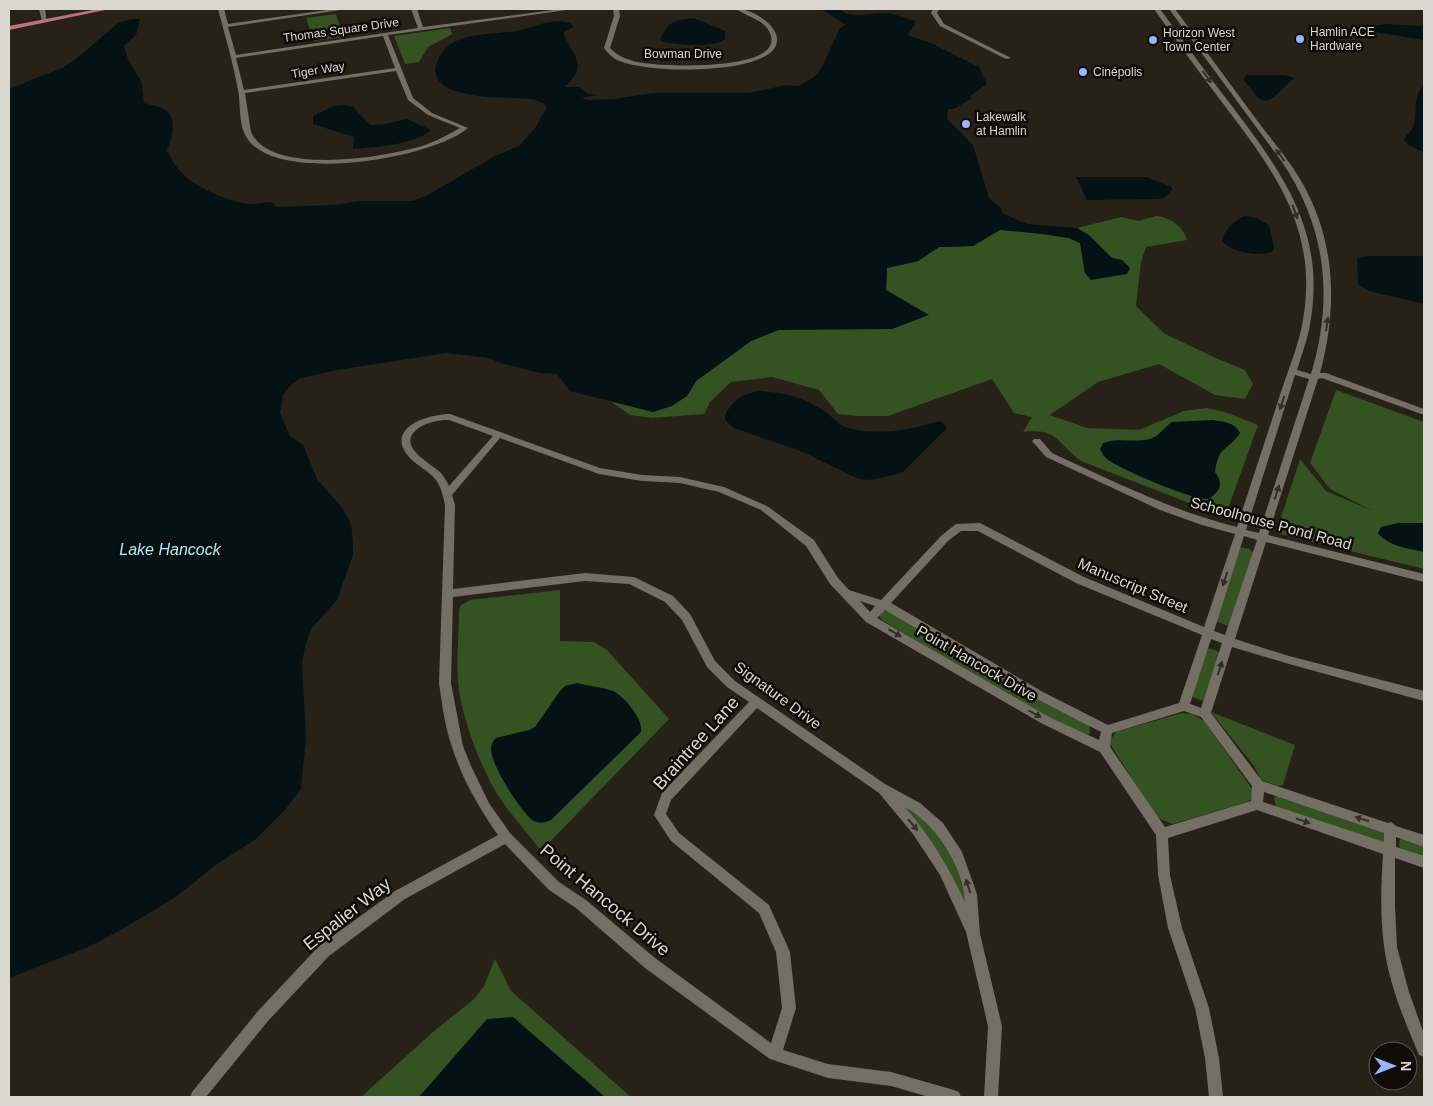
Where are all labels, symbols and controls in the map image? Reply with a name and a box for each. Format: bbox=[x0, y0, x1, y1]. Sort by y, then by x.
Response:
street label: Thomas Square Drive bbox=[282, 15, 400, 45]
place label: Hamlin ACE Hardware bbox=[1310, 25, 1375, 53]
place label: Horizon West Town Center bbox=[1163, 26, 1235, 54]
marker: Hamlin ACE Hardware bbox=[1294, 33, 1306, 45]
marker: Horizon West Town Center bbox=[1147, 34, 1159, 46]
street label: Bowman Drive bbox=[644, 47, 722, 61]
street label: Tiger Way bbox=[290, 59, 346, 81]
place label: Cinépolis bbox=[1093, 65, 1142, 79]
marker: Cinépolis bbox=[1077, 66, 1089, 78]
one-way arrow bbox=[1201, 70, 1211, 83]
place label: Lakewalk at Hamlin bbox=[976, 110, 1027, 138]
marker: Lakewalk at Hamlin bbox=[960, 118, 972, 130]
one-way arrow bbox=[1275, 148, 1285, 162]
one-way arrow bbox=[1292, 204, 1300, 219]
one-way arrow bbox=[1323, 315, 1331, 331]
one-way arrow bbox=[1277, 396, 1285, 411]
one-way arrow bbox=[1274, 485, 1282, 500]
street label: Schoolhouse Pond Road bbox=[1189, 493, 1353, 553]
water label: Lake Hancock bbox=[119, 541, 222, 558]
street label: Manuscript Street bbox=[1076, 554, 1191, 616]
one-way arrow bbox=[1221, 572, 1229, 587]
street label: Point Hancock Drive bbox=[914, 622, 1040, 704]
one-way arrow bbox=[887, 629, 902, 637]
street label: Signature Drive bbox=[731, 658, 825, 732]
one-way arrow bbox=[1217, 660, 1224, 675]
street label: Braintree Lane bbox=[649, 692, 743, 794]
one-way arrow bbox=[1028, 710, 1043, 718]
one-way arrow bbox=[1354, 815, 1369, 822]
one-way arrow bbox=[1296, 817, 1311, 825]
one-way arrow bbox=[907, 818, 918, 831]
street label: Point Hancock Drive bbox=[536, 840, 674, 960]
street label: Espalier Way bbox=[299, 874, 395, 954]
one-way arrow bbox=[964, 878, 972, 893]
north arrow bbox=[1368, 1041, 1418, 1091]
text: N bbox=[1398, 1061, 1414, 1071]

